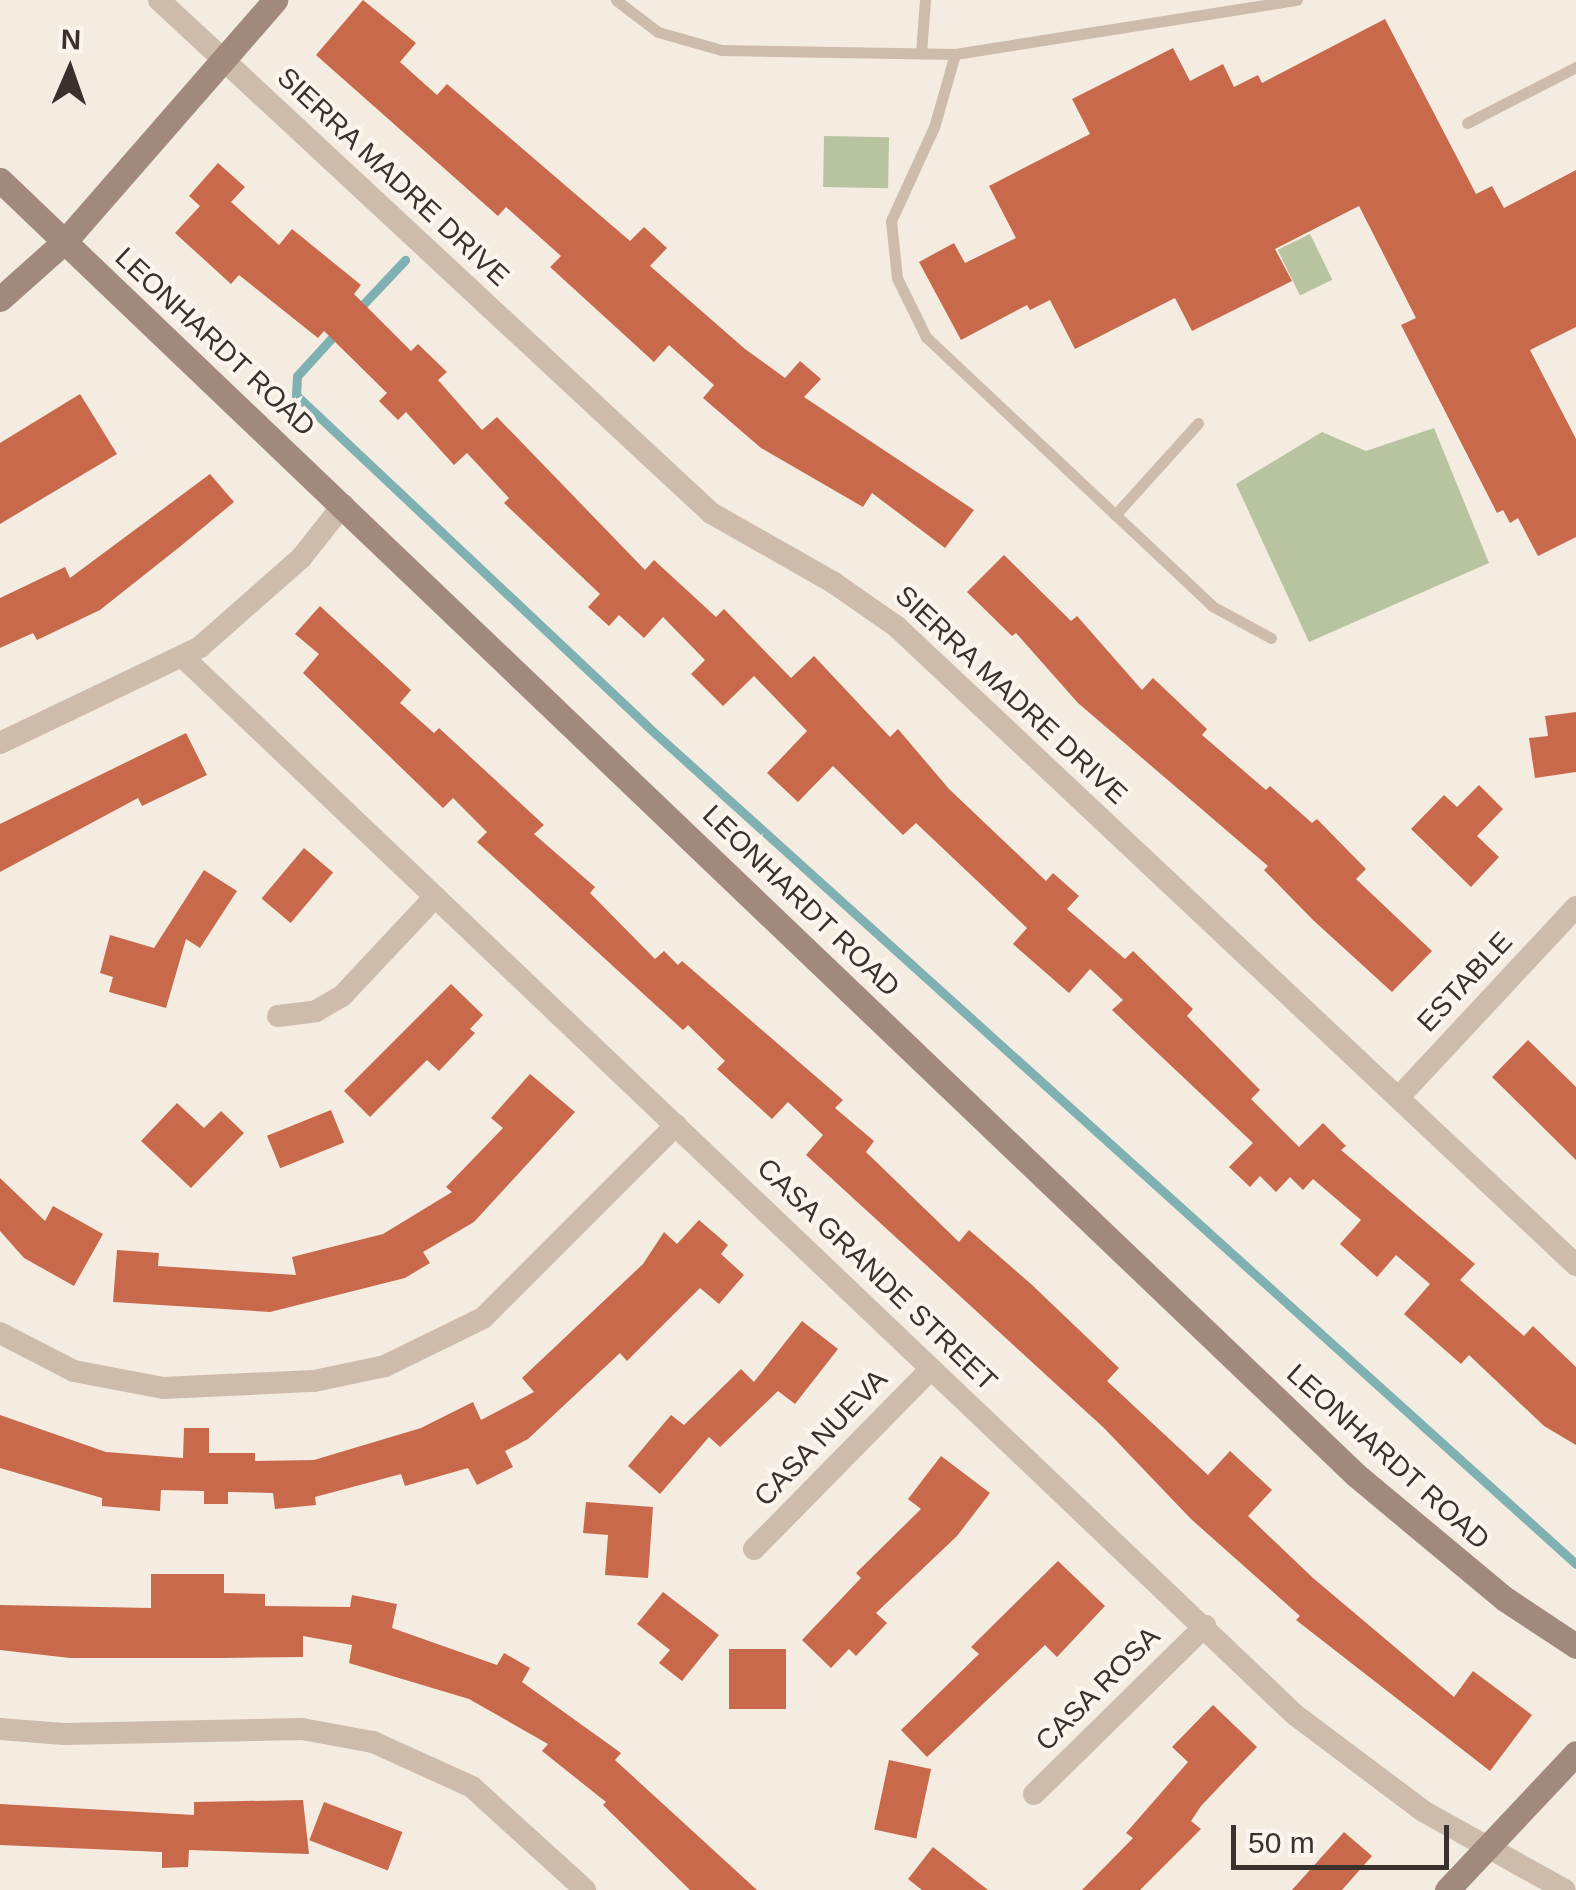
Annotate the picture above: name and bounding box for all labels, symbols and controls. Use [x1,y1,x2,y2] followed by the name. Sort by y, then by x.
[20,20,120,120] north arrow
[60,24,82,55] text: N
[269,60,517,294] street label: SIERRA MADRE DRIVE
[108,241,322,443] street label: LEONHARDT ROAD
[887,578,1135,812] street label: SIERRA MADRE DRIVE
[695,798,907,1004] street label: LEONHARDT ROAD
[1410,925,1520,1039] street label: ESTABLE
[749,1151,1005,1399] street label: CASA GRANDE STREET
[1280,1357,1496,1557] street label: LEONHARDT ROAD
[747,1362,895,1514] street label: CASA NUEVA
[1028,1619,1168,1759] street label: CASA ROSA
[1236,1805,1454,1867] scale bar
[1248,1826,1315,1859] text: 50 m

